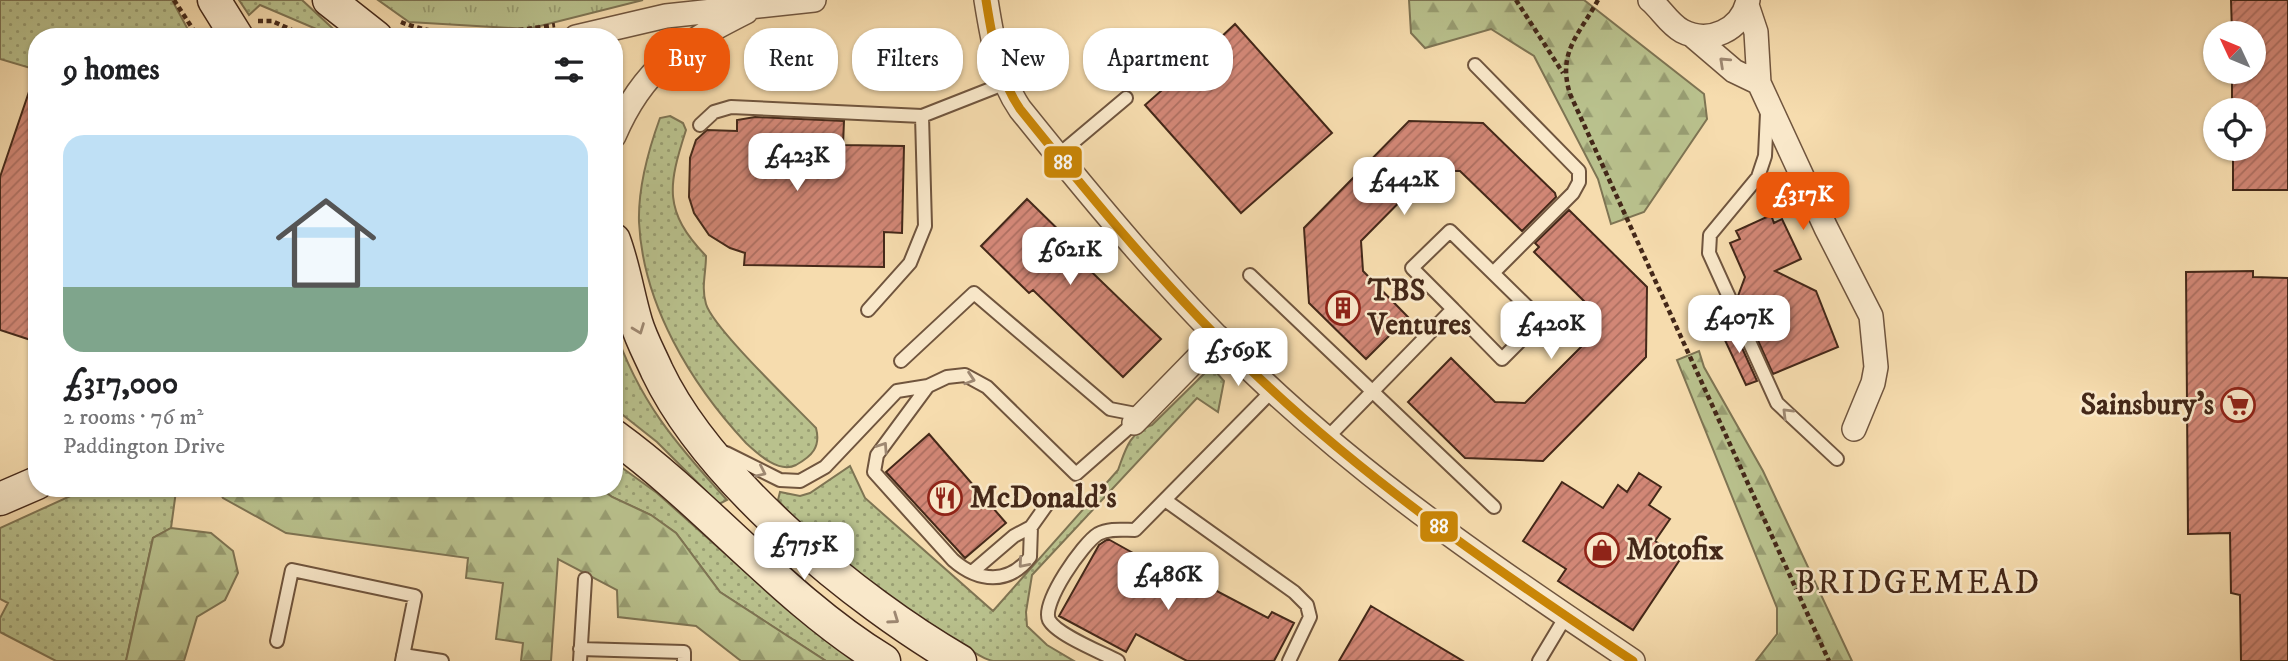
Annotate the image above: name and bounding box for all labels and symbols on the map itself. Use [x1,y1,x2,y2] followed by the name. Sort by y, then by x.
[2203,21,2266,84] north arrow
[1719,58,1732,71] one-way arrow
[748,134,846,193] pin: £423K
[1043,145,1083,179] line badge: 88
[1053,152,1073,175] text: 88
[1355,158,1453,217] pin: £442K
[1754,173,1852,232] pin: £317K
[1021,228,1119,287] pin: £621K
[1367,273,1471,344] place label: TBS Ventures
[1324,289,1362,327] building icon: TBS Ventures
[1690,296,1788,355] pin: £407K
[1502,302,1600,361] pin: £420K
[631,323,645,335] one-way arrow
[1189,328,1287,388] pin: £569K
[964,371,976,385] one-way arrow
[2219,386,2257,424] supermarket icon: Sainsbury's
[2080,387,2214,424] place label: Sainsbury's
[1782,408,1795,421] one-way arrow
[875,442,887,455] one-way arrow
[754,463,766,477] one-way arrow
[926,479,964,517] restaurant icon: McDonald's
[970,480,1117,517] place label: McDonald's
[1419,510,1459,543] line badge: 88
[1429,516,1449,539] text: 88
[755,522,853,582] pin: £775K
[1583,531,1621,569] shop icon: Motofix
[1626,532,1724,569] place label: Motofix
[1119,552,1217,612] pin: £486K
[1019,555,1031,568] one-way arrow
[1795,563,2041,604] district label: BRIDGEMEAD
[886,611,899,623] one-way arrow

